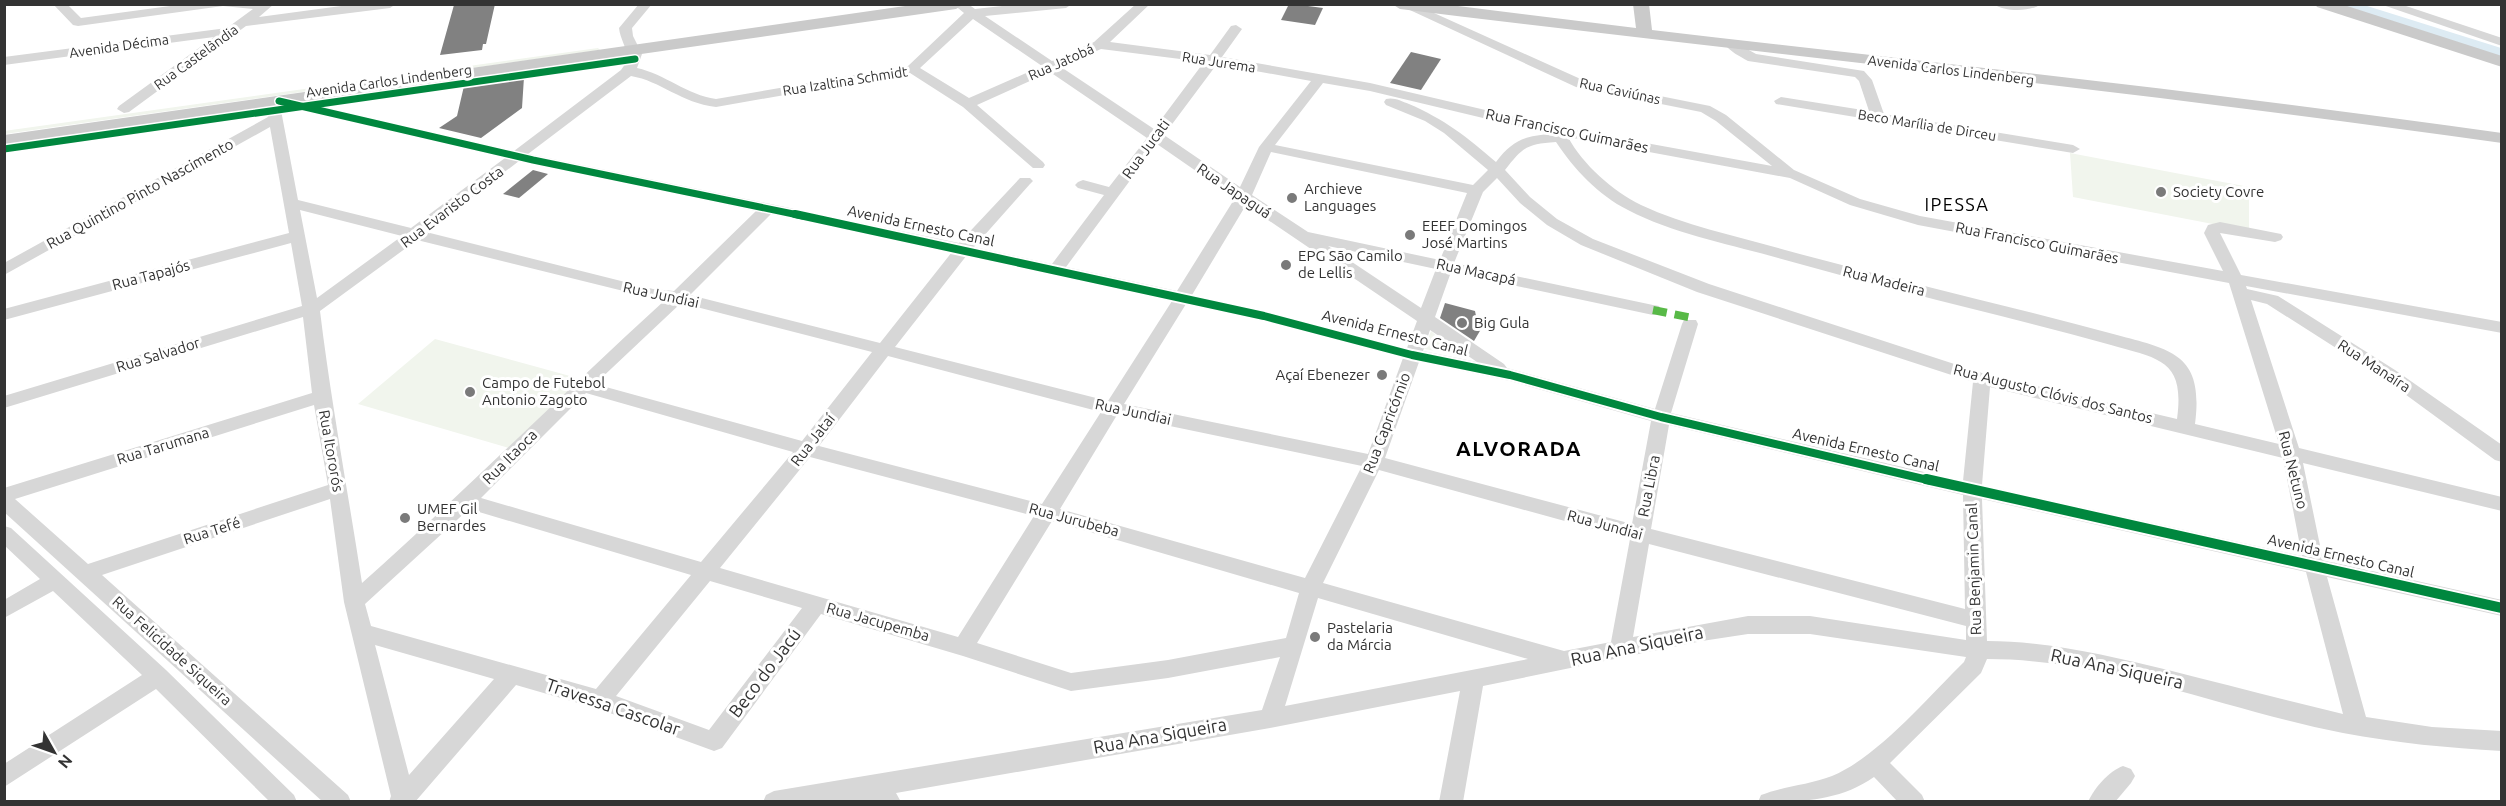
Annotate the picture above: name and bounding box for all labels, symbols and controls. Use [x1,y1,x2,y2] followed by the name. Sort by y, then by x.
[151,21,241,93] street label: Rua Castelândia
[68,31,170,61] street label: Avenida Décima
[1026,40,1096,84] street label: Rua Jatobá
[1181,48,1257,76] street label: Rua Jurema
[1867,52,2035,88] street label: Avenida Carlos Lindenberg
[305,61,473,101] street label: Avenida Carlos Lindenberg
[781,63,909,99] street label: Rua Izaltina Schmidt
[1578,75,1662,107] street label: Rua Caviúnas
[1484,105,1650,156] street label: Rua Francisco Guimarães
[1857,106,1997,144] street label: Beco Marília de Dirceu
[1118,116,1173,182] street label: Rua Jucati
[43,135,236,252] street label: Rua Quintino Pinto Nascimento
[1194,160,1274,222] street label: Rua Japaguá
[397,162,506,251] street label: Rua Evaristo Costa
[1304,180,1376,214] place label: Archieve Languages
[2173,183,2264,200] place label: Society Covre
[2154,185,2168,199] marker: Society Covre
[1285,191,1299,205] marker: Archieve Languages
[1924,194,1990,214] district label: IPESSA
[846,202,996,249] street label: Avenida Ernesto Canal
[1422,217,1527,251] place label: EEEF Domingos José Martins
[1954,218,2120,267] street label: Rua Francisco Guimarães
[1403,228,1417,242] marker: EEEF Domingos José Martins
[1298,247,1403,281] place label: EPG São Camilo de Lellis
[1435,255,1517,288] street label: Rua Macapá
[110,256,192,293] street label: Rua Tapajós
[1279,258,1293,272] marker: EPG São Camilo de Lellis
[1841,262,1927,299] street label: Rua Madeira
[622,278,701,311] street label: Rua Jundiai
[1320,306,1470,359] street label: Avenida Ernesto Canal
[1474,314,1529,331] place label: Big Gula
[1455,316,1469,330] marker: Big Gula
[114,334,202,375] street label: Rua Salvador
[2335,336,2414,395] street label: Rua Manaíra
[1952,361,2155,427] street label: Rua Augusto Clóvis dos Santos
[1275,366,1370,383] place label: Açaí Ebenezer
[1375,368,1389,382] marker: Açaí Ebenezer
[1360,370,1414,476] street label: Rua Capricórnio
[482,374,605,408] place label: Campo de Futebol Antonio Zagoto
[463,385,477,399] marker: Campo de Futebol Antonio Zagoto
[1094,395,1173,428] street label: Rua Jundiai
[316,409,347,493] street label: Rua Itororós
[787,410,838,469] street label: Rua Jataí
[115,423,211,468] street label: Rua Tarumana
[1791,424,1941,475] street label: Avenida Ernesto Canal
[479,426,540,487] street label: Rua Itaoca
[2276,429,2311,511] street label: Rua Netuno
[1456,436,1582,460] district label: ALVORADA
[1634,454,1663,518] street label: Rua Libra
[1027,499,1121,540] street label: Rua Jurubeba
[417,500,486,534] place label: UMEF Gil Bernardes
[1963,502,1984,636] street label: Rua Benjamin Canal
[1566,506,1645,543] street label: Rua Jundiai
[398,511,412,525] marker: UMEF Gil Bernardes
[181,513,242,548] street label: Rua Tefé
[2266,530,2416,581] street label: Avenida Ernesto Canal
[109,593,235,709] street label: Rua Felicidade Siqueira
[825,599,932,644] street label: Rua Jacupemba
[1327,619,1393,653] place label: Pastelaria da Márcia
[1569,621,1705,669] street label: Rua Ana Siqueira
[724,624,804,721] street label: Beco do Jacú
[1308,630,1322,644] marker: Pastelaria da Márcia
[2049,644,2185,692] street label: Rua Ana Siqueira
[543,674,683,739] street label: Travessa Cascolar
[1092,713,1228,757] street label: Rua Ana Siqueira
[24,722,84,782] north arrow
[55,751,76,772] text: N

